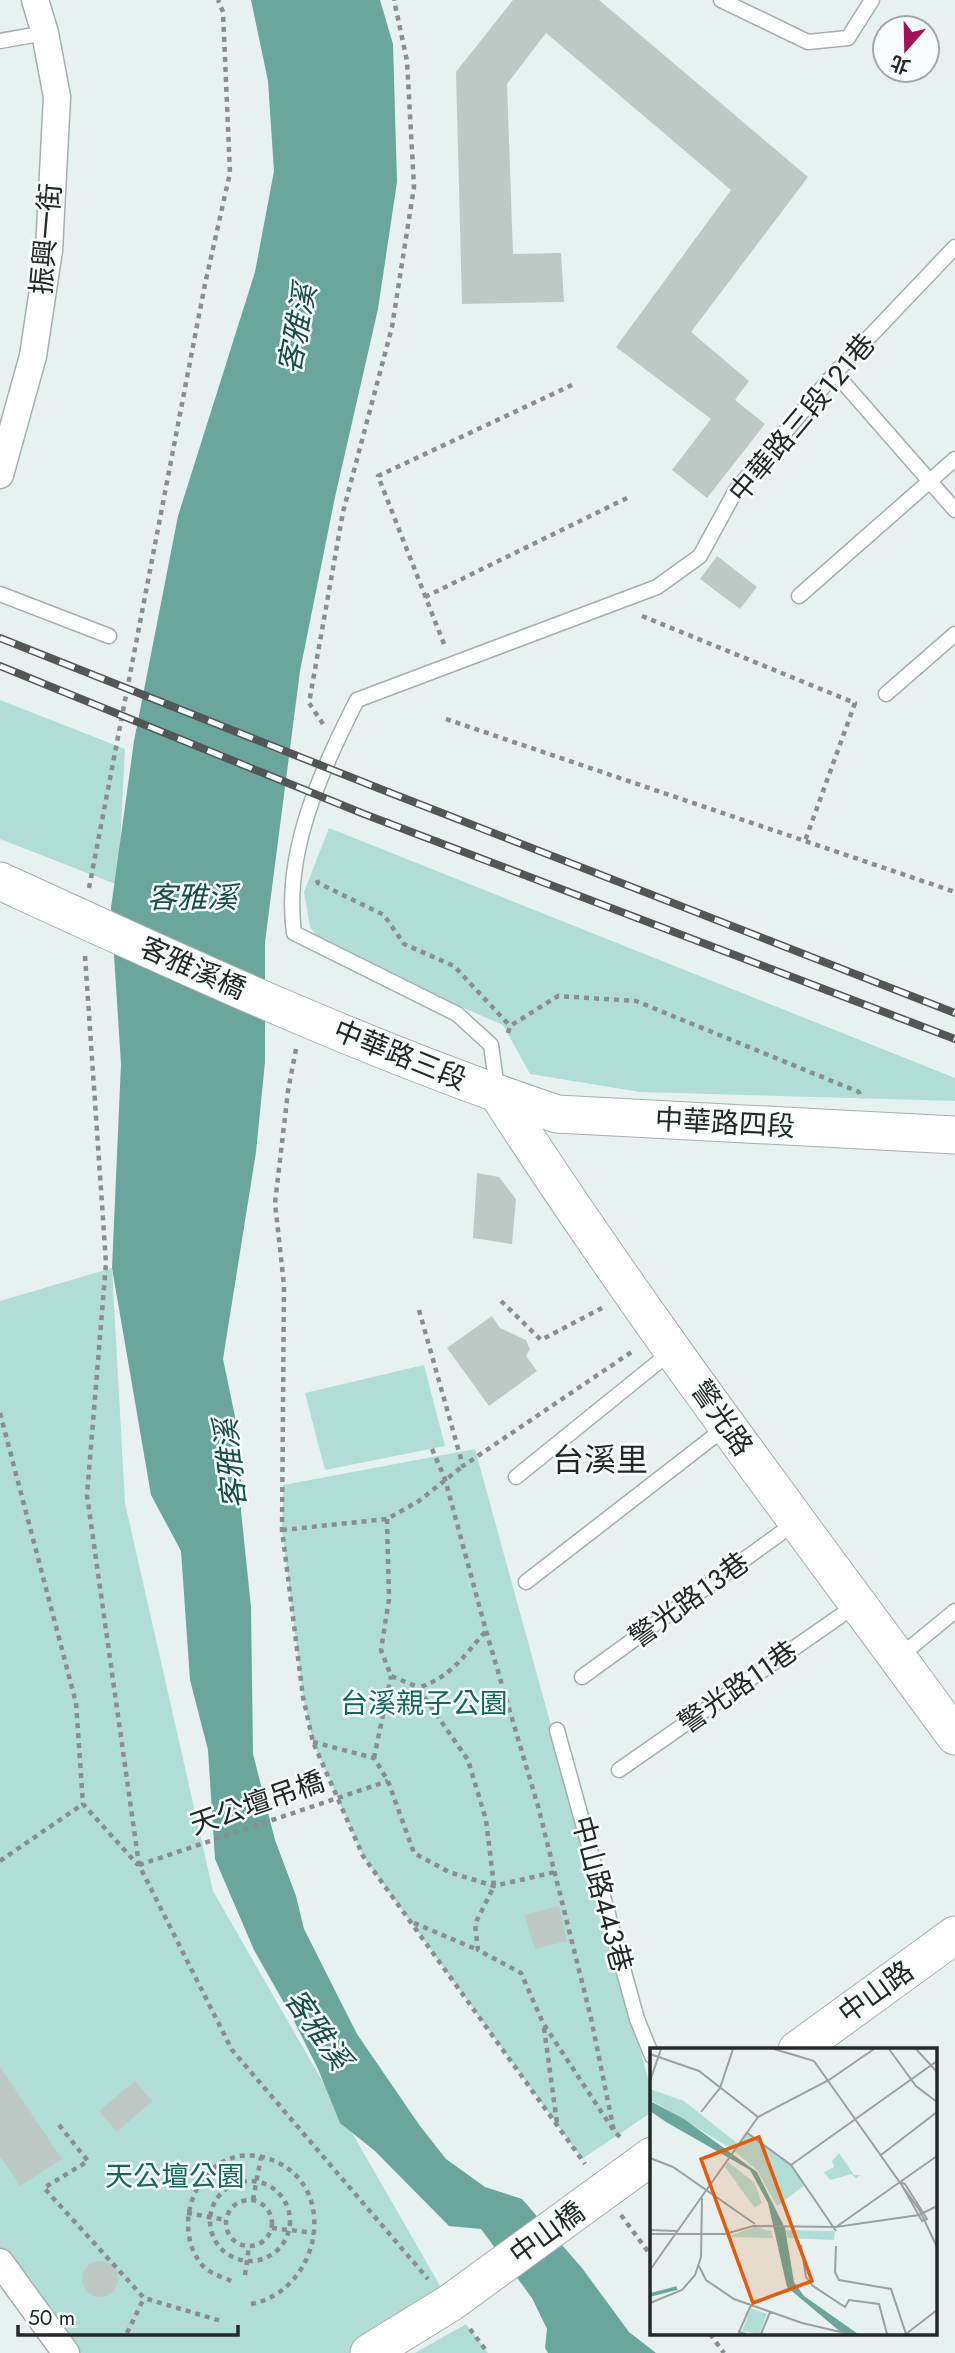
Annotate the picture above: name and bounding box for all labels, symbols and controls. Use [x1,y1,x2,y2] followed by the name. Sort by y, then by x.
[871,14,941,84] north arrow
[887,49,914,80] text: 北
[21,181,71,297] street label: 振興一街
[267,277,327,377] water label: 客雅溪
[719,325,885,511] street label: 中華路三段121巷
[147,876,241,919] water label: 客雅溪
[133,926,253,1010] street label: 客雅溪橋
[327,1010,473,1100] street label: 中華路三段
[654,1099,796,1147] street label: 中華路四段
[681,1372,763,1464] street label: 警光路
[203,1413,256,1511] water label: 客雅溪
[552,1437,648,1483] district label: 台溪里
[620,1542,758,1658] street label: 警光路13巷
[670,1631,806,1743] street label: 警光路11巷
[340,1683,508,1724] park label: 台溪親子公園
[184,1761,330,1845] street label: 天公壇吊橋
[562,1811,642,1977] street label: 中山路443巷
[830,1951,922,2033] street label: 中山路
[275,1980,364,2081] water label: 客雅溪
[650,2048,937,2336] inset map
[105,2156,245,2197] park label: 天公壇公園
[501,2192,593,2274] street label: 中山橋
[18,2294,238,2338] scale bar
[28,2303,75,2333] text: 50 m

